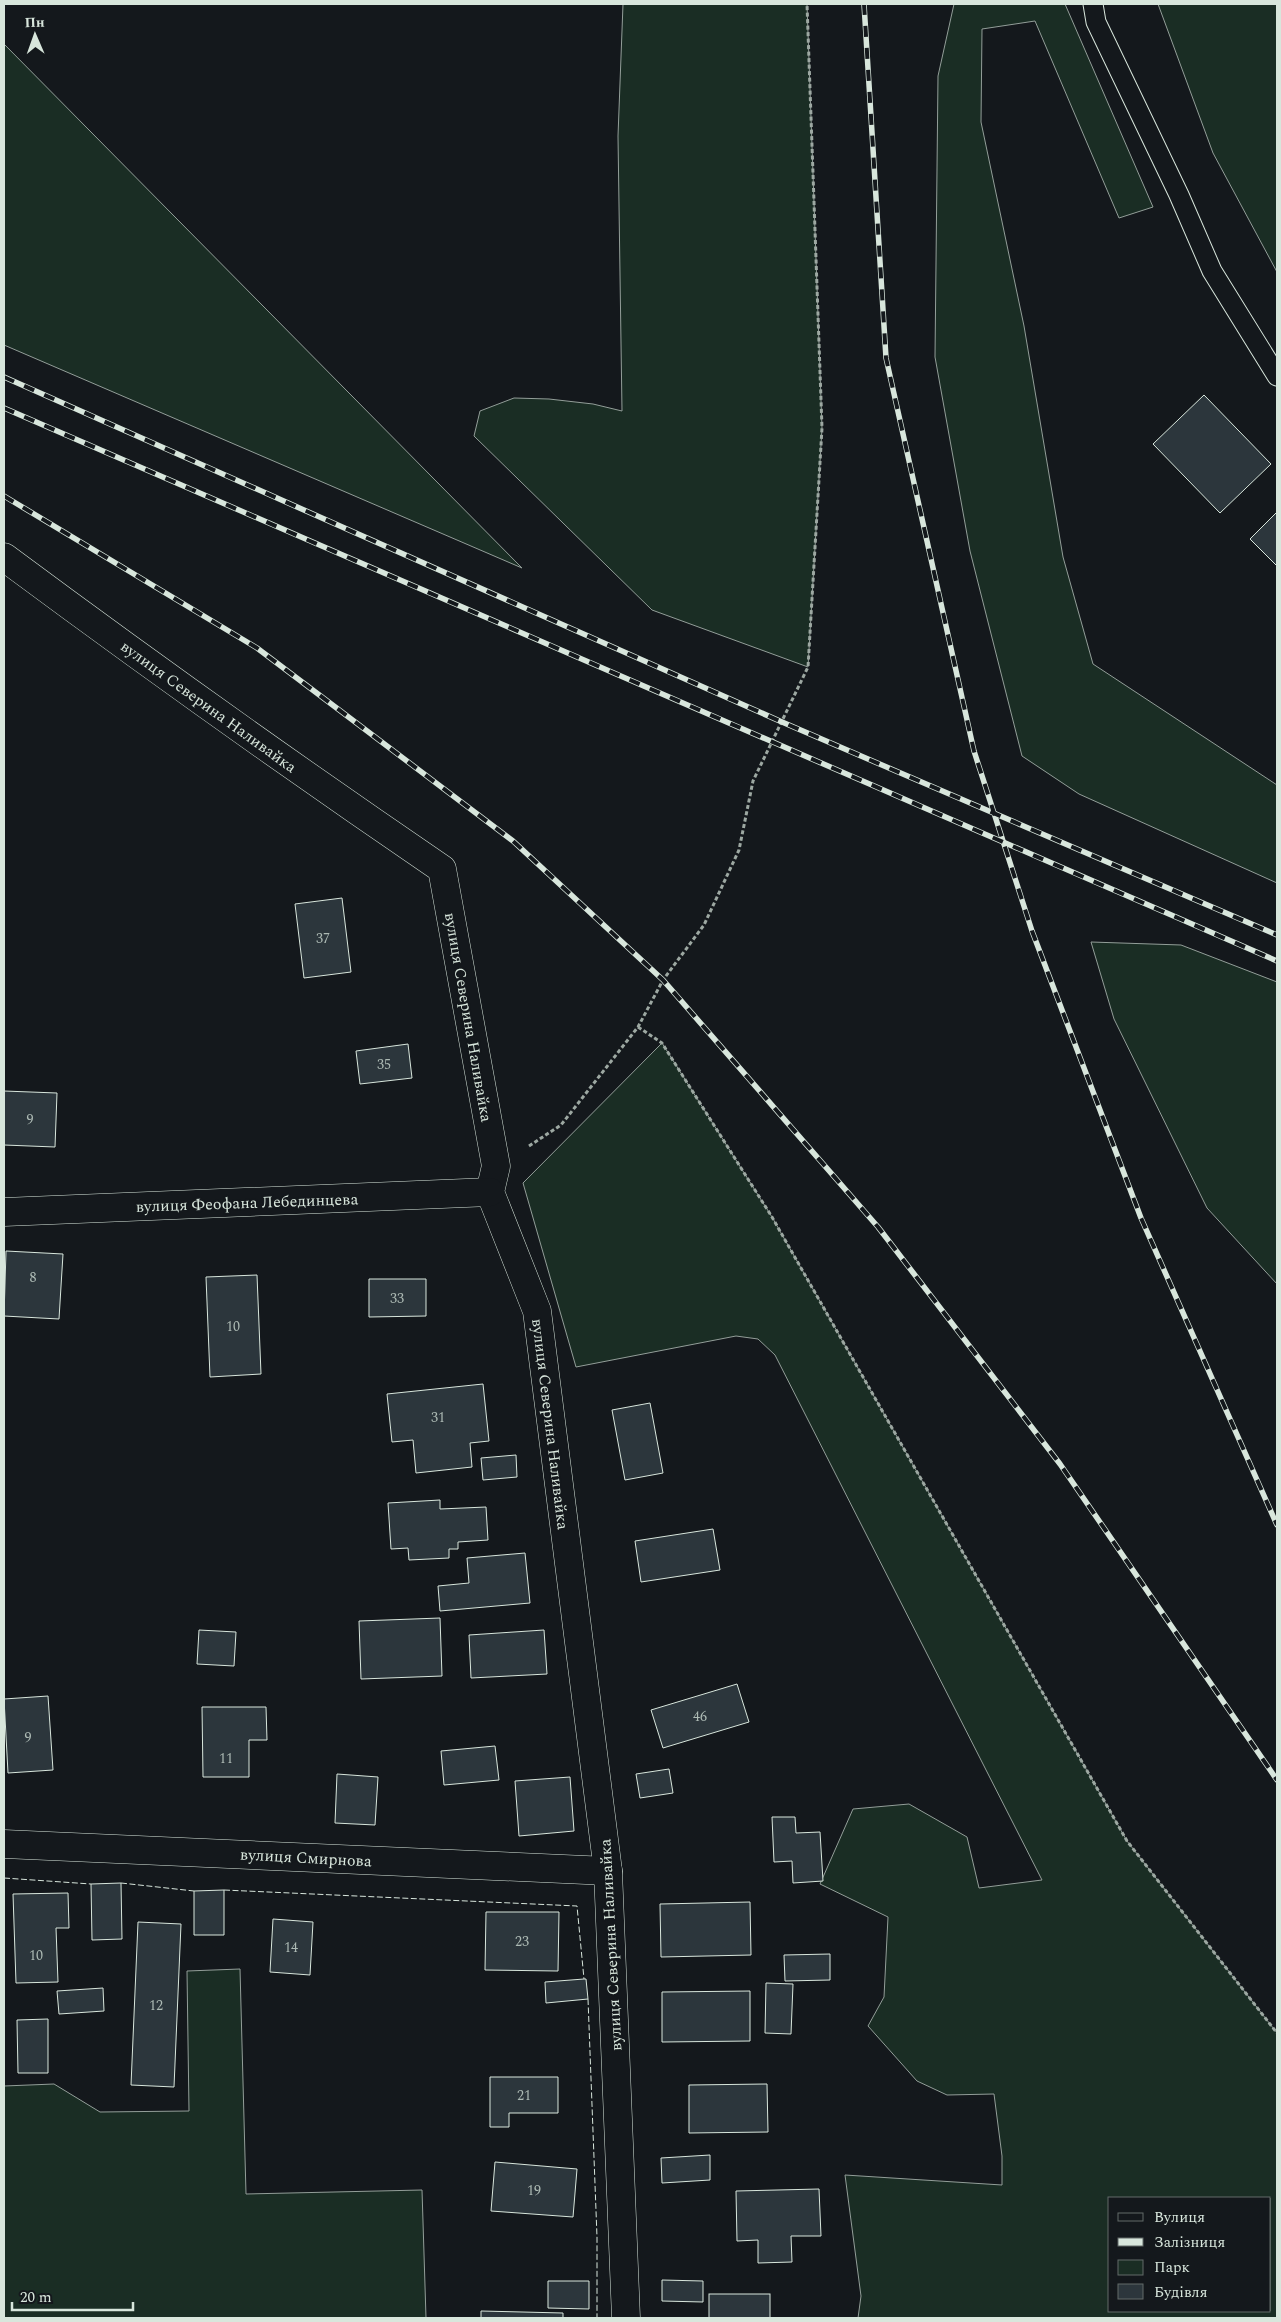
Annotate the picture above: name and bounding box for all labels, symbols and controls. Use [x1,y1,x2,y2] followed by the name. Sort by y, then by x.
[10,10,60,60] north arrow
[24,12,45,33] text: Пн
[115,635,302,779] street label: вулиця Северина Наливайка
[438,910,498,1124] street label: вулиця Северина Наливайка
[316,928,330,949] house number: 37
[377,1054,391,1075] house number: 35
[27,1109,34,1130] house number: 9
[135,1187,359,1219] street label: вулиця Феофана Лебединцева
[30,1267,37,1288] house number: 8
[390,1288,404,1309] house number: 33
[226,1316,240,1337] house number: 10
[525,1317,575,1531] street label: вулиця Северина Наливайка
[431,1407,445,1428] house number: 31
[693,1706,707,1727] house number: 46
[25,1727,32,1748] house number: 9
[219,1748,233,1769] house number: 11
[593,1838,629,2052] street label: вулиця Северина Наливайка
[239,1843,373,1873] street label: вулиця Смирнова
[515,1931,529,1952] house number: 23
[284,1937,298,1958] house number: 14
[29,1945,43,1966] house number: 10
[149,1995,163,2016] house number: 12
[517,2085,531,2106] house number: 21
[527,2180,541,2201] house number: 19
[1108,2197,1271,2312] legend
[1154,2206,1205,2229] text: Вулиця
[1154,2231,1225,2254] text: Залізниця
[1154,2256,1190,2279] text: Парк
[12,2280,134,2312] scale bar
[1154,2281,1208,2304] text: Будівля
[20,2286,52,2309] text: 20 m

